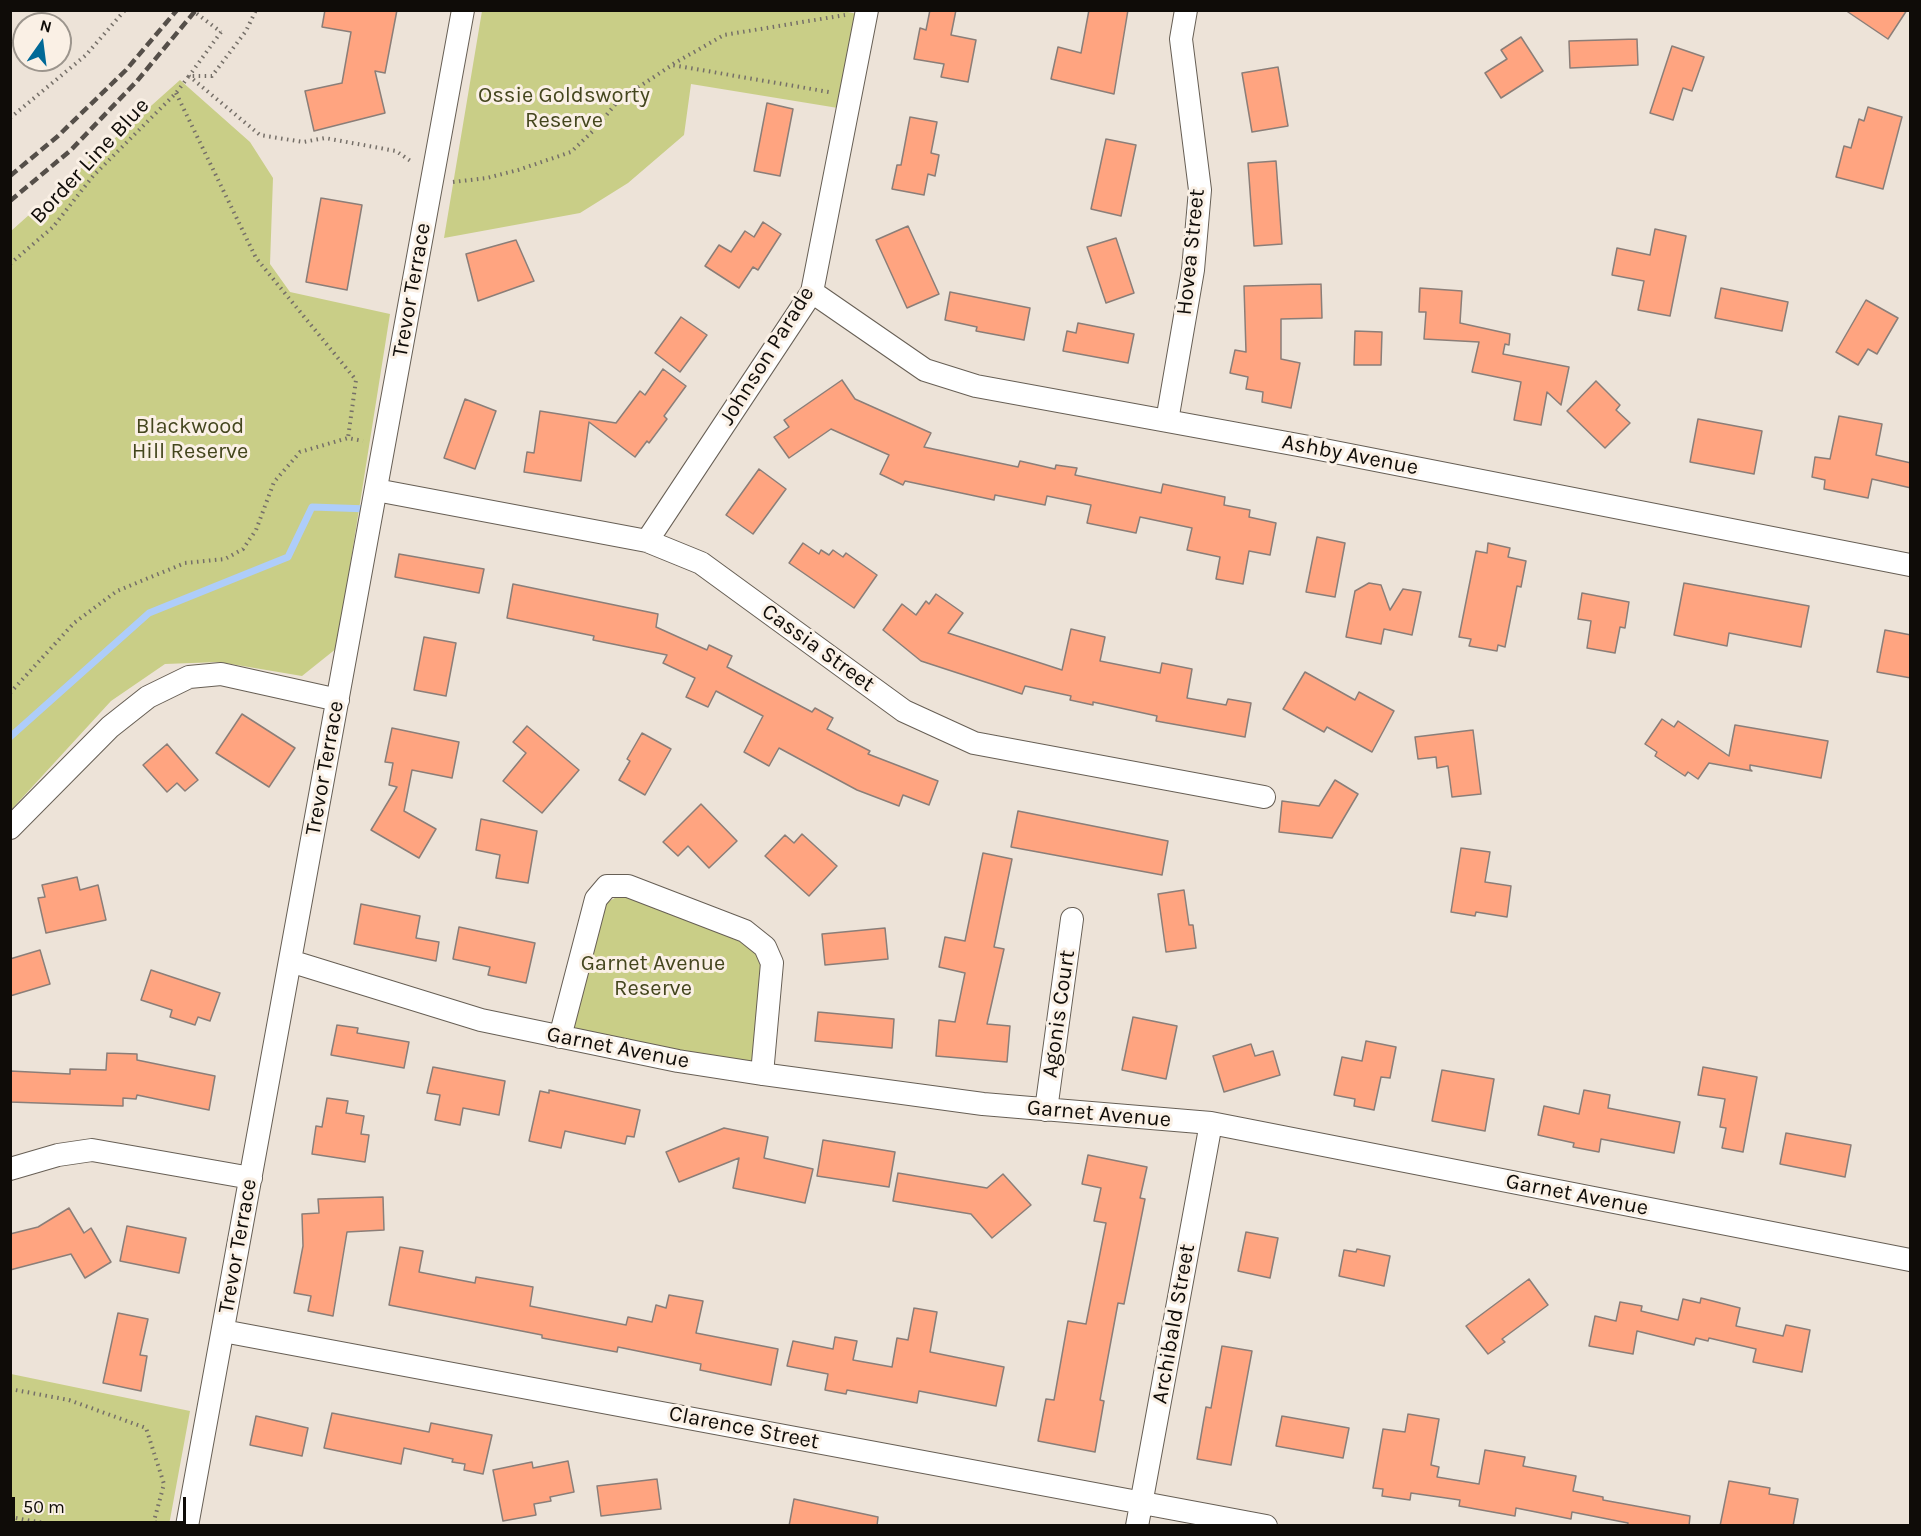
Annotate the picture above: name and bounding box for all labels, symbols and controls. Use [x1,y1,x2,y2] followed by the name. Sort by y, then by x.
[12,12,72,72] north arrow
[38,15,54,37] text: N
[478,83,650,134] park label: Ossie Goldsworty Reserve
[25,93,155,229] street label: Border Line Blue
[1171,188,1211,316] street label: Hovea Street
[387,221,437,359] street label: Trevor Terrace
[714,282,820,430] street label: Johnson Parade
[132,414,248,466] park label: Blackwood Hill Reserve
[1280,429,1420,481] street label: Ashby Avenue
[756,598,880,698] street label: Cassia Street
[300,699,350,837] street label: Trevor Terrace
[1037,948,1081,1080] street label: Agonis Court
[581,951,725,1002] park label: Garnet Avenue Reserve
[544,1021,692,1075] street label: Garnet Avenue
[1026,1095,1172,1133] street label: Garnet Avenue
[1503,1168,1651,1222] street label: Garnet Avenue
[213,1177,263,1315] street label: Trevor Terrace
[1147,1242,1201,1406] street label: Archibald Street
[667,1400,821,1456] street label: Clarence Street
[15,1485,189,1523] scale bar
[23,1496,65,1518] text: 50 m

